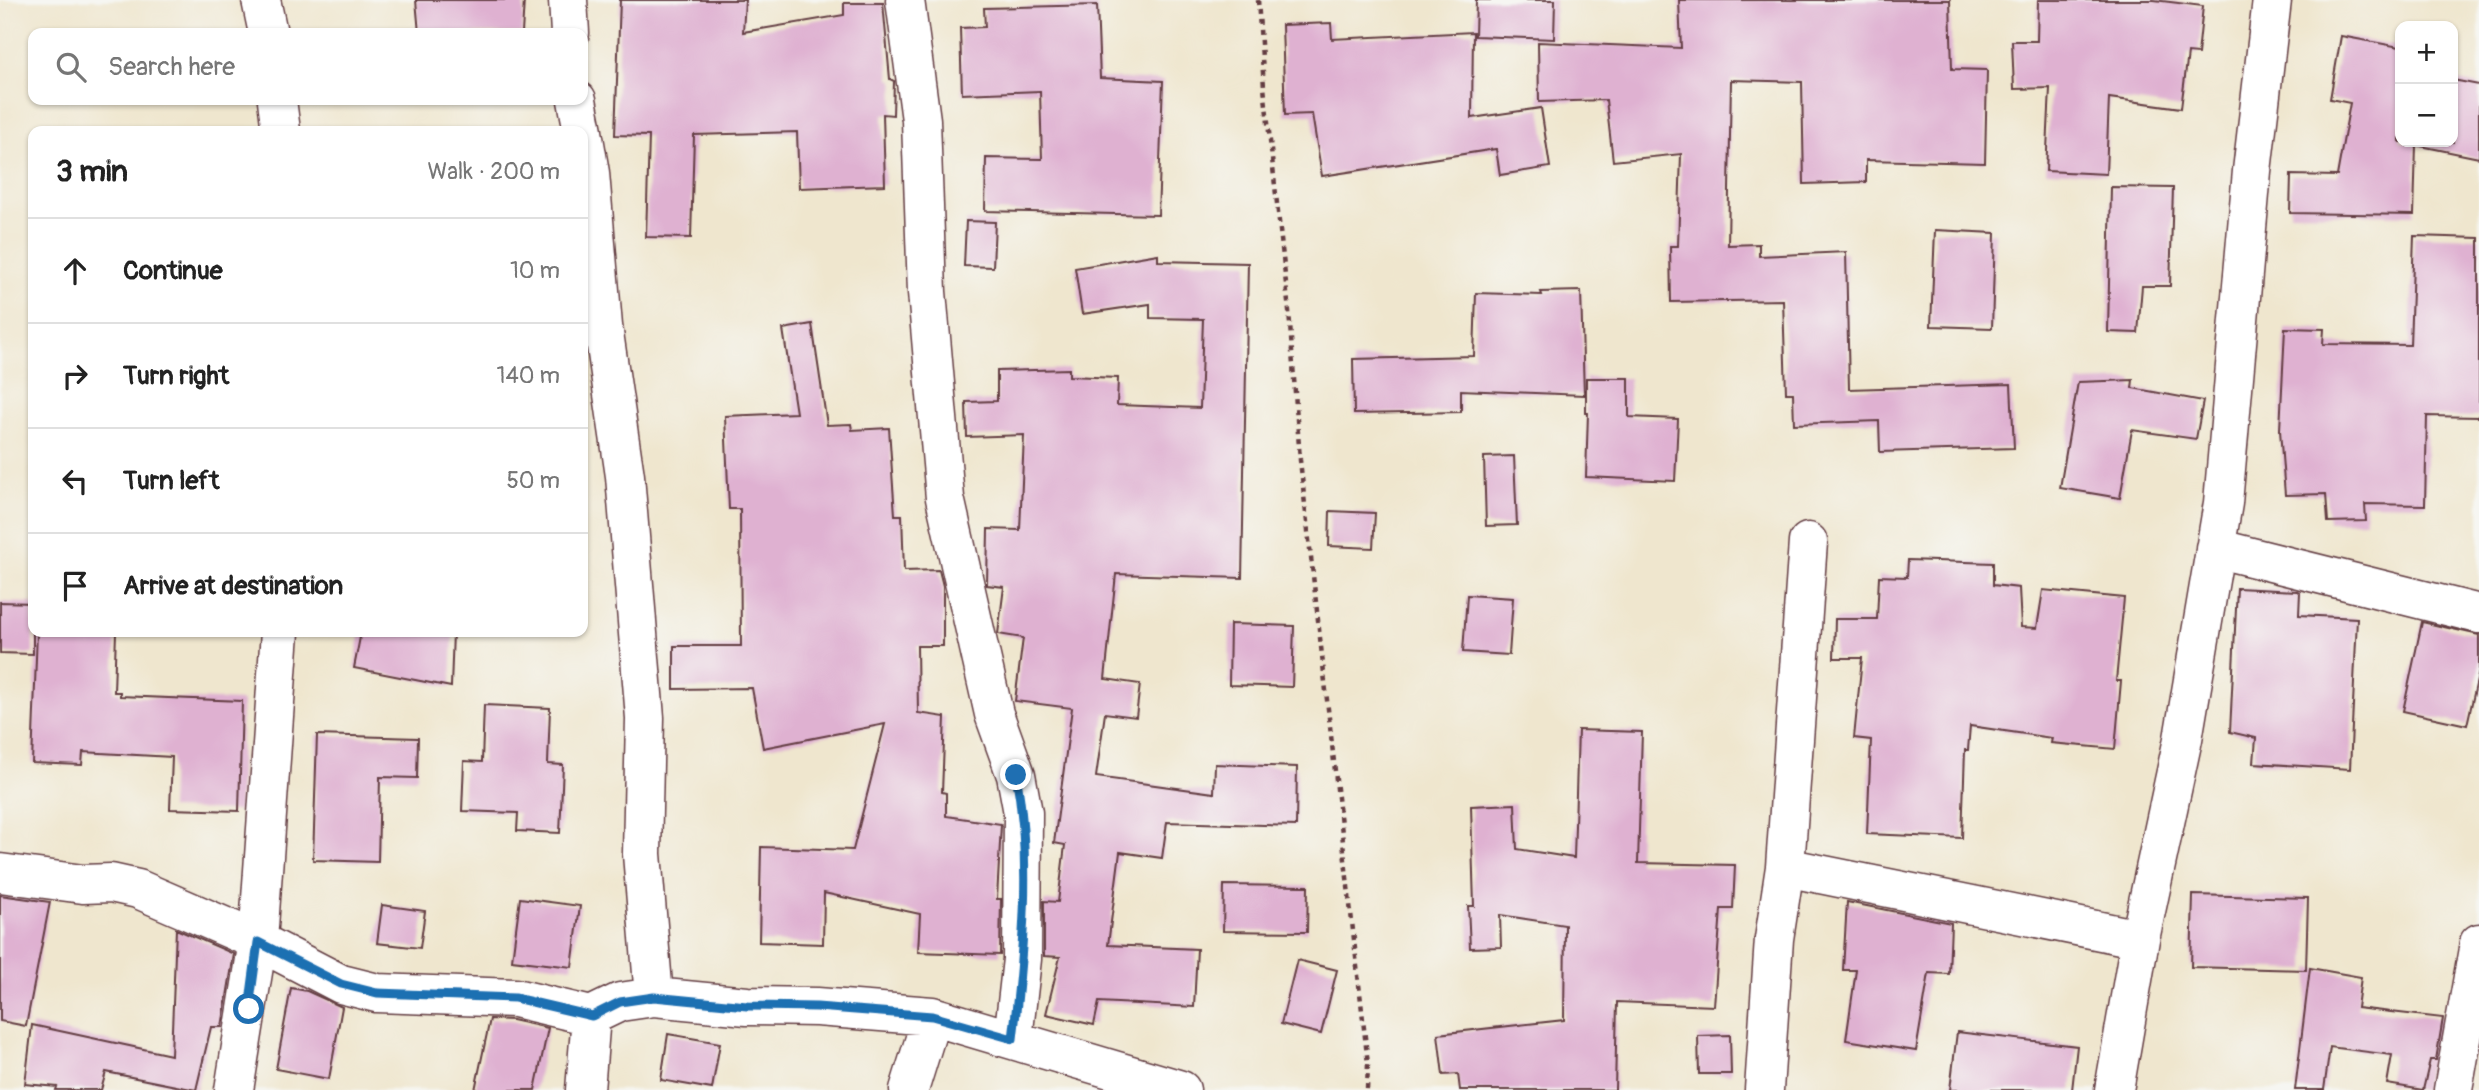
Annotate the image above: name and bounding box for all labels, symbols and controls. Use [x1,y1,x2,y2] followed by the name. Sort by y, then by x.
[2395,21,2458,147] map controls
[2395,21,2458,84] button: +
[28,28,588,105] search box
[52,48,90,86] icon: search
[108,51,235,83] text: Search here
[2395,84,2458,147] button: −
[56,153,128,190] text: 3 min
[427,157,560,186] text: Walk · 200 m
[56,252,94,290] icon: ahead
[123,255,223,287] text: Continue
[510,256,560,285] text: 10 m
[56,357,94,395] icon: right
[123,360,229,392] text: Turn right
[497,361,560,390] text: 140 m
[56,462,94,500] icon: left
[123,465,219,497] text: Turn left
[506,466,560,495] text: 50 m
[56,567,94,605] icon: arrive
[123,570,343,602] text: Arrive at destination
[1000,759,1031,790] route end
[233,993,264,1024] route start

